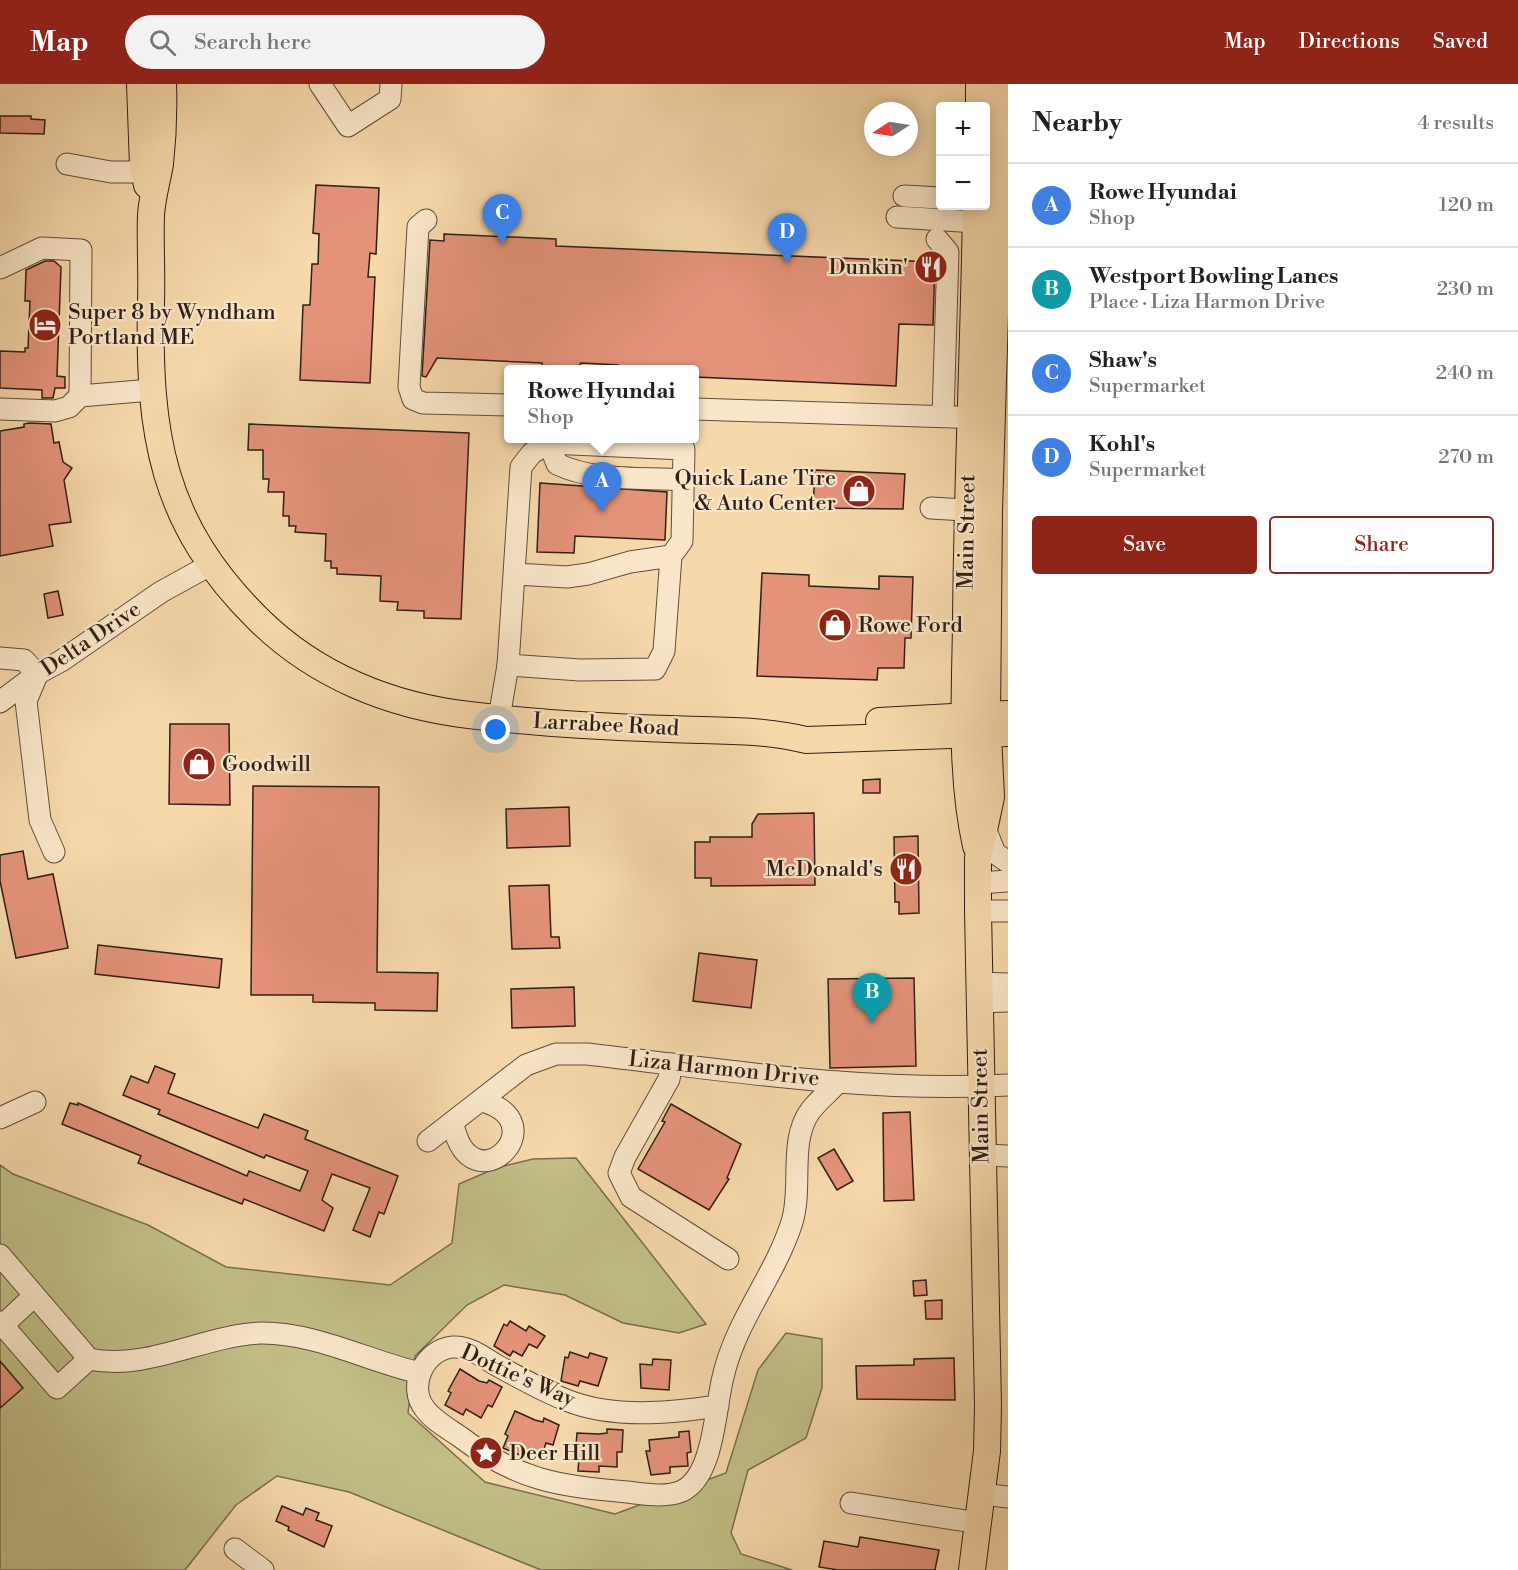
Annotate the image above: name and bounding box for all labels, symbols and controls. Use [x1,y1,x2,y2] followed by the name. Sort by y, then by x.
[125,15,545,69] search box
[30,25,89,60] text: Map
[146,26,179,59] icon: search
[194,29,311,56] text: Search here
[1224,29,1266,55] text: Map
[1299,29,1400,55] text: Directions
[1433,29,1488,55] text: Saved
[864,102,918,156] north arrow
[936,102,990,210] map controls
[936,102,990,156] button: +
[1032,107,1122,139] text: Nearby
[1417,111,1494,136] text: 4 results
[936,156,990,210] button: −
[1089,179,1237,206] text: Rowe Hyundai
[1044,193,1059,218] text: A
[1439,193,1494,218] text: 120 m
[482,194,522,244] pin: C
[1089,206,1135,231] text: Shop
[768,214,806,263] pin: D
[913,249,949,285] restaurant icon: Dunkin'
[828,254,908,281] place label: Dunkin'
[1089,263,1338,290] text: Westport Bowling Lanes
[1044,277,1059,302] text: B
[1437,277,1494,302] text: 230 m
[1089,290,1325,315] text: Place · Liza Harmon Drive
[68,299,276,351] place label: Super 8 by Wyndham Portland ME
[27,307,63,343] hotel icon: Super 8 by Wyndham Portland ME
[1089,347,1157,374] text: Shaw's
[1044,361,1059,386] text: C
[1436,361,1494,386] text: 240 m
[504,365,699,443] popup
[1089,374,1206,399] text: Supermarket
[528,378,675,405] text: Rowe Hyundai
[528,405,574,430] text: Shop
[1089,431,1155,458] text: Kohl's
[1044,445,1059,470] text: D
[1438,445,1494,470] text: 270 m
[1089,458,1206,483] text: Supermarket
[582,462,622,512] pin: A
[674,465,836,517] place label: Quick Lane Tire & Auto Center
[841,473,877,509] shop icon: Quick Lane Tire & Auto Center
[952,474,982,590] street label: Main Street
[1032,516,1257,574] button: Save
[1269,516,1494,574] button: Share
[36,596,146,682] street label: Delta Drive
[817,607,853,643] shop icon: Rowe Ford
[858,612,963,639] place label: Rowe Ford
[532,708,680,742] street label: Larrabee Road
[481,715,510,744] your location
[181,746,217,782] shop icon: Goodwill
[222,751,312,778] place label: Goodwill
[888,851,924,887] restaurant icon: McDonald's
[765,856,883,883] place label: McDonald's
[852,974,892,1023] pin: B
[627,1046,821,1092] street label: Liza Harmon Drive
[966,1048,996,1164] street label: Main Street
[457,1339,580,1413] street label: Dottie's Way
[468,1435,504,1471] place icon: Deer Hill
[509,1440,601,1467] place label: Deer Hill

